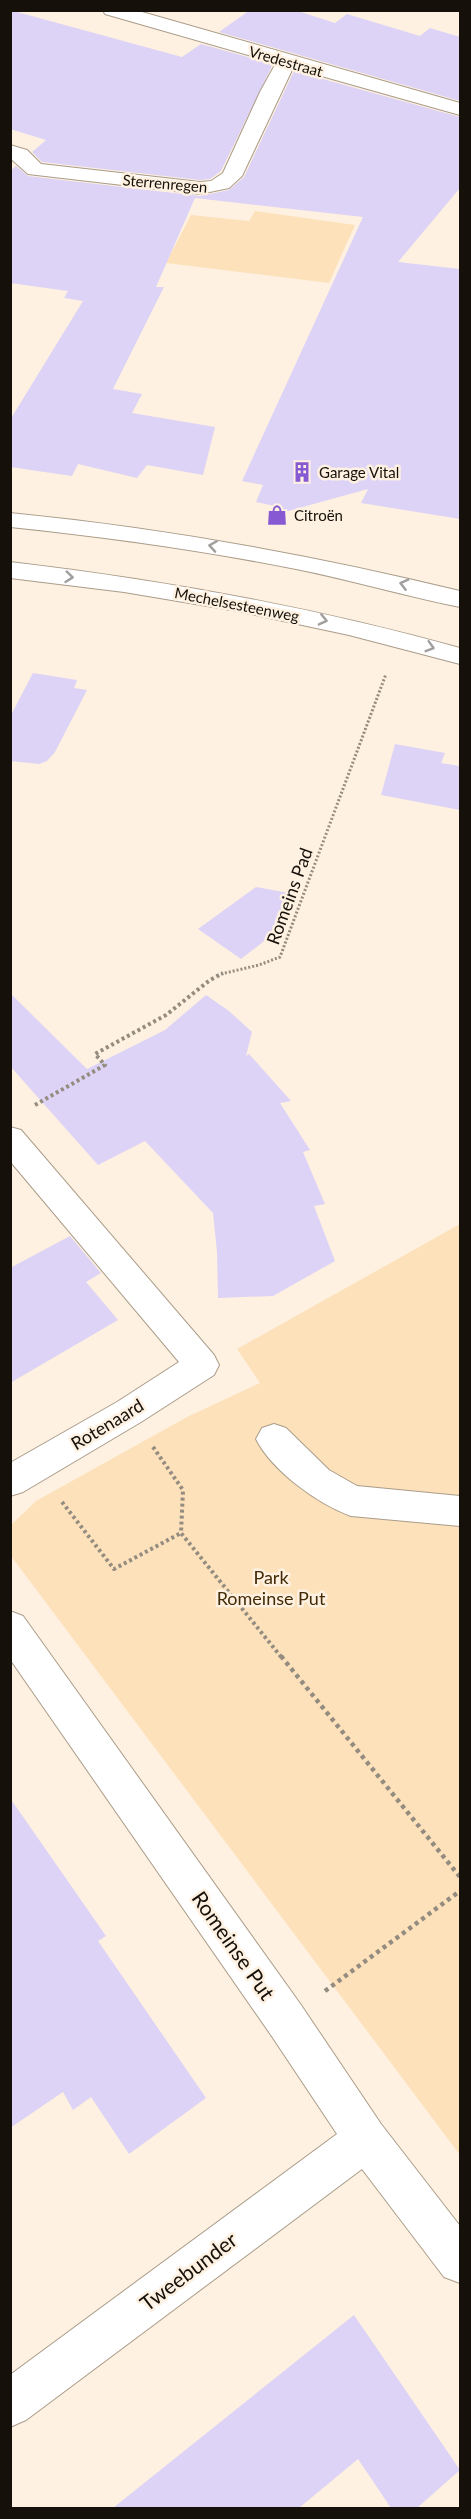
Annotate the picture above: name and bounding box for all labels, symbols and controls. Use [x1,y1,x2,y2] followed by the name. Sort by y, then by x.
[247,42,326,80] street label: Vredestraat
[122,170,208,196] street label: Sterrenregen
[290,460,314,484] building icon: Garage Vital
[319,463,399,481] place label: Garage Vital
[265,503,289,527] shop icon: Citroën
[294,506,343,524] place label: Citroën
[208,540,218,553] one-way arrow
[64,570,73,582] one-way arrow
[399,579,409,592] one-way arrow
[173,583,301,625] street label: Mechelsesteenweg
[317,613,327,626] one-way arrow
[424,640,435,652] one-way arrow
[261,845,317,947] street label: Romeins Pad
[67,1394,147,1454] street label: Rotenaard
[217,1566,326,1609] park label: Park Romeinse Put
[187,1886,281,2004] street label: Romeinse Put
[135,2226,242,2316] street label: Tweebunder

